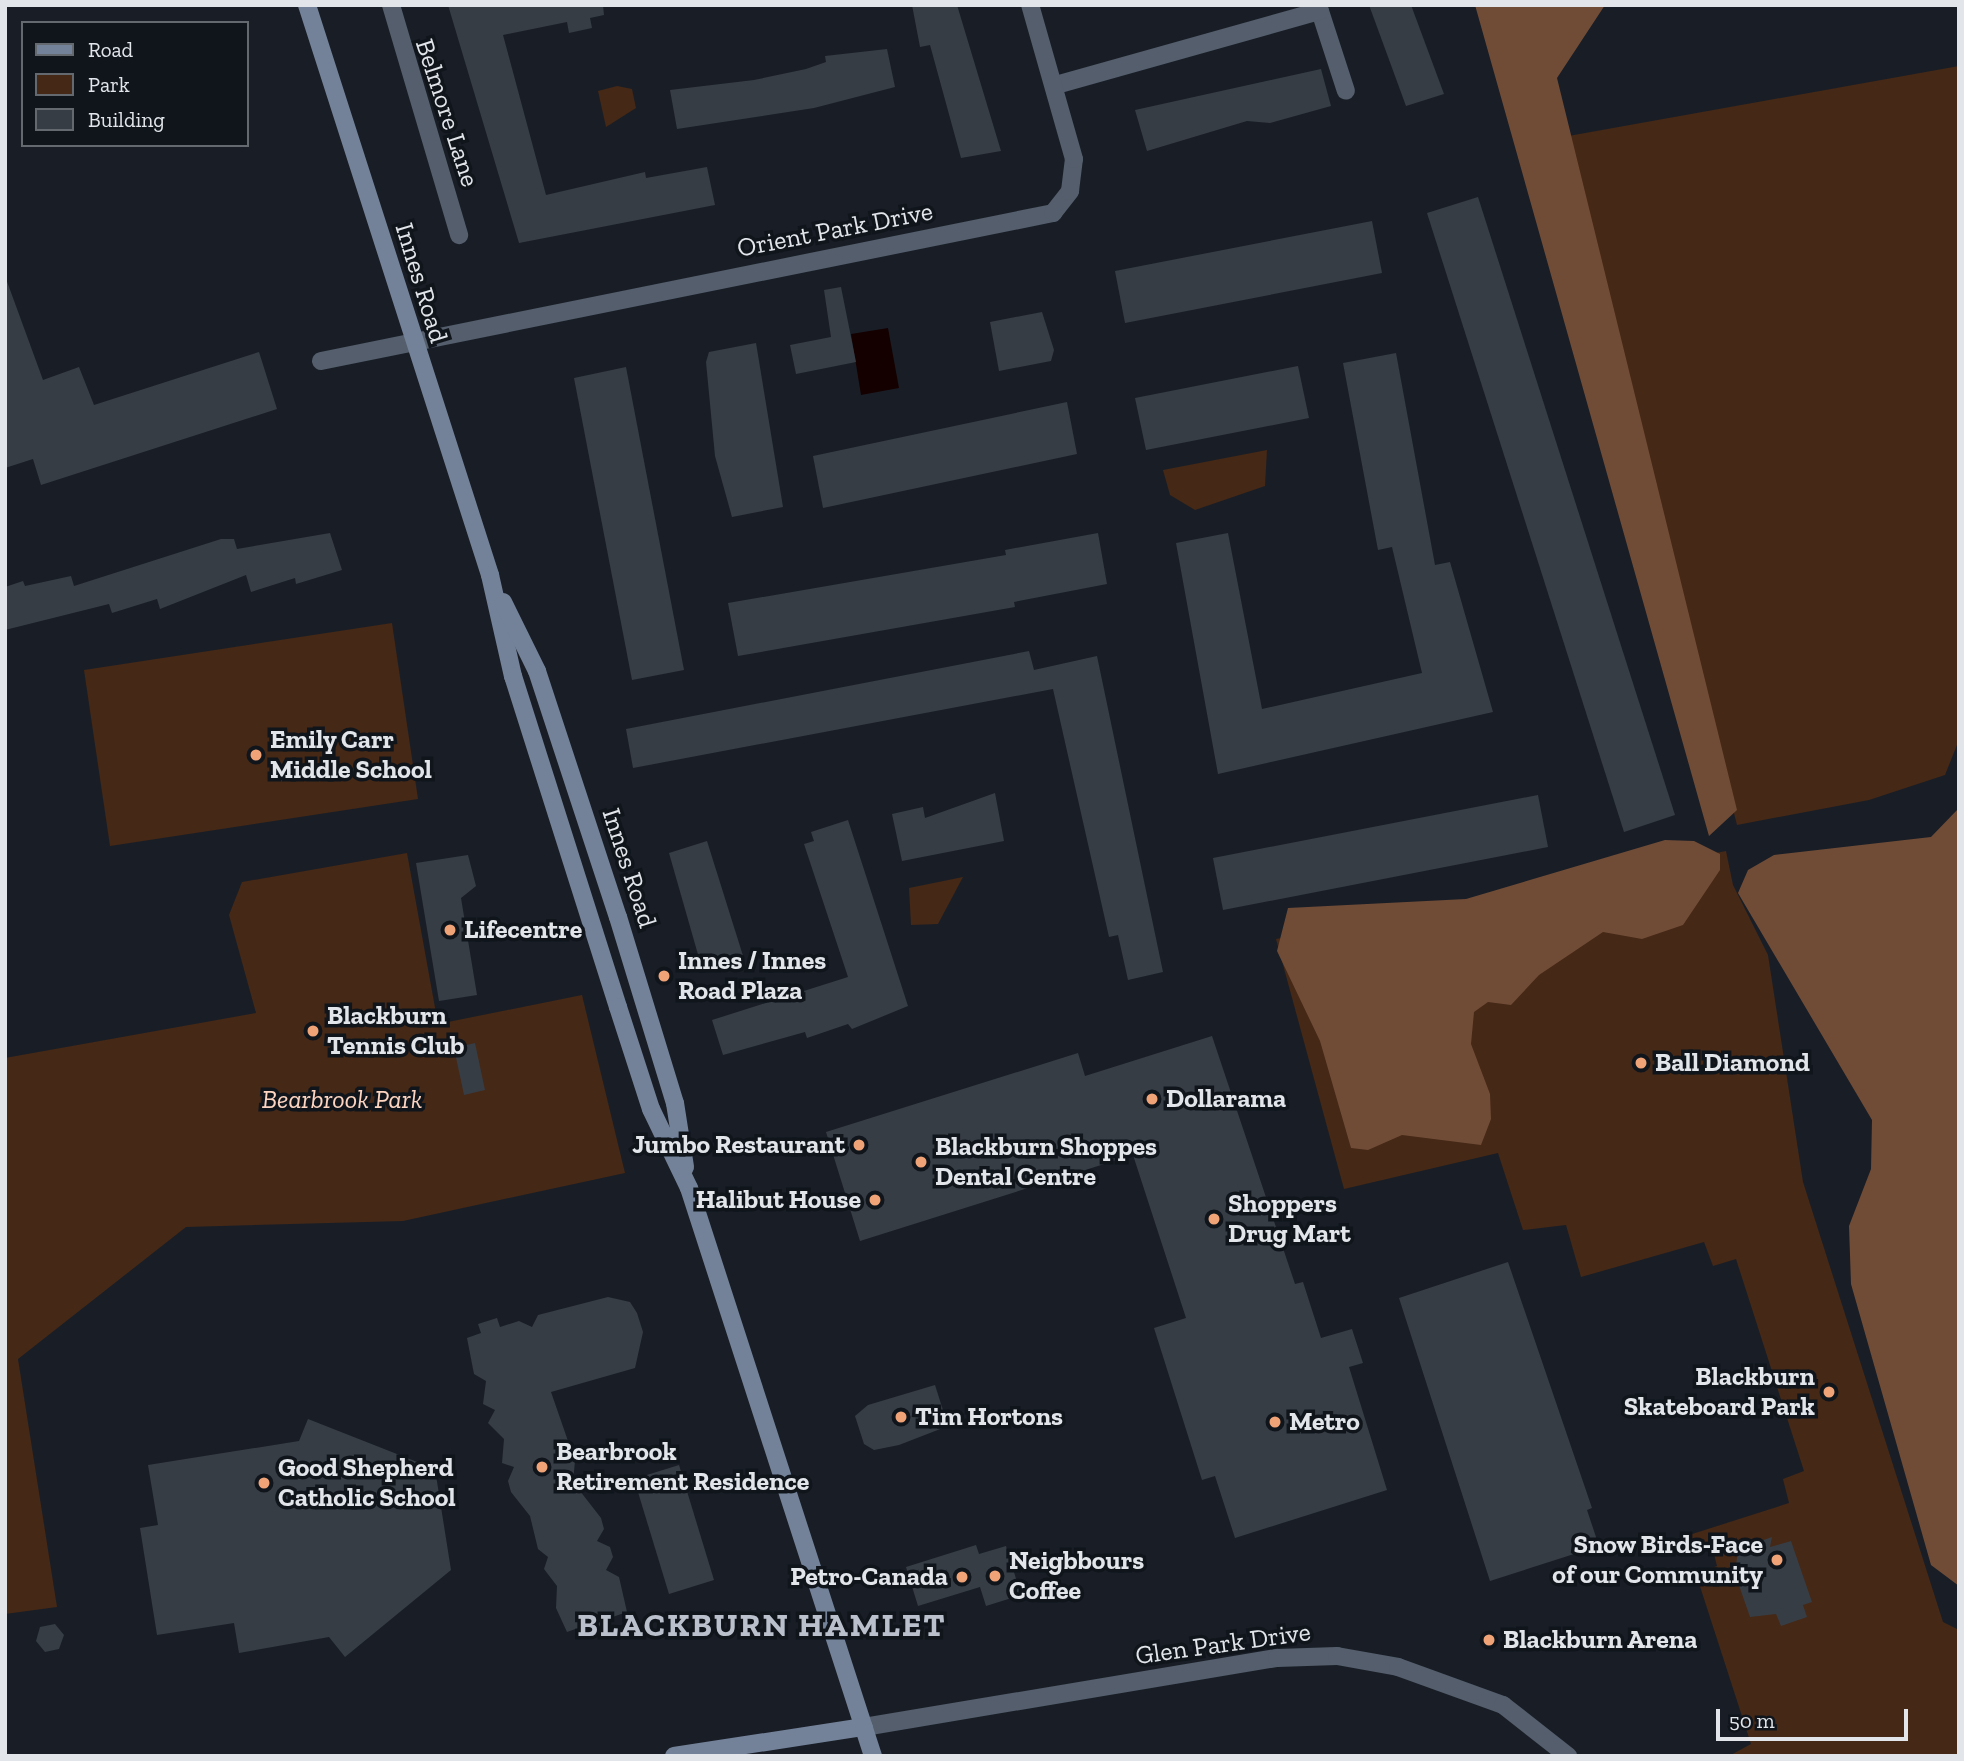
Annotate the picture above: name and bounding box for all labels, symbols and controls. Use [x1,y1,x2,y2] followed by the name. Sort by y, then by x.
[21,21,248,147] legend
[408,35,486,191] street label: Belmore Lane
[88,37,133,62] text: Road
[88,72,130,97] text: Park
[88,107,165,132] text: Building
[735,196,935,264] street label: Orient Park Drive
[388,219,454,347] street label: Innes Road
[270,724,432,786] place label: Emily Carr Middle School
[248,747,264,763] marker: Emily Carr Middle School
[595,804,663,932] street label: Innes Road
[464,914,582,946] place label: Lifecentre
[442,922,458,938] marker: Lifecentre
[678,945,826,1006] place label: Innes / Innes Road Plaza
[656,968,672,984] marker: Innes / Innes Road Plaza
[327,1000,464,1062] place label: Blackburn Tennis Club
[305,1023,321,1039] marker: Blackburn Tennis Club
[1655,1047,1810,1079] place label: Ball Diamond
[1633,1055,1649,1071] marker: Ball Diamond
[1166,1083,1286,1115] place label: Dollarama
[262,1084,422,1116] park label: Bearbrook Park
[1144,1091,1160,1107] marker: Dollarama
[632,1129,845,1161] place label: Jumbo Restaurant
[935,1131,1157,1192] place label: Blackburn Shoppes Dental Centre
[851,1137,867,1153] marker: Jumbo Restaurant
[913,1154,929,1170] marker: Blackburn Shoppes Dental Centre
[696,1184,861,1216] place label: Halibut House
[1228,1188,1351,1250] place label: Shoppers Drug Mart
[867,1192,883,1208] marker: Halibut House
[1206,1211,1222,1227] marker: Shoppers Drug Mart
[1624,1361,1815,1422] place label: Blackburn Skateboard Park
[1821,1384,1837,1400] marker: Blackburn Skateboard Park
[915,1401,1063,1433] place label: Tim Hortons
[1289,1406,1360,1438] place label: Metro
[893,1409,909,1425] marker: Tim Hortons
[1267,1414,1283,1430] marker: Metro
[556,1436,809,1498] place label: Bearbrook Retirement Residence
[278,1452,456,1514] place label: Good Shepherd Catholic School
[534,1459,550,1475] marker: Bearbrook Retirement Residence
[256,1475,272,1491] marker: Good Shepherd Catholic School
[1552,1529,1763,1590] place label: Snow Birds-Face of our Community
[1009,1545,1144,1606] place label: Neigbbours Coffee
[1769,1552,1785,1568] marker: Snow Birds-Face of our Community
[790,1561,948,1593] place label: Petro-Canada
[987,1568,1003,1584] marker: Neigbbours Coffee
[954,1569,970,1585] marker: Petro-Canada
[579,1605,945,1645] district label: BLACKBURN HAMLET
[1133,1616,1313,1672] street label: Glen Park Drive
[1503,1624,1698,1656] place label: Blackburn Arena
[1481,1632,1497,1648] marker: Blackburn Arena
[1719,1694,1912,1738] scale bar
[1729,1708,1775,1733] text: 50 m

